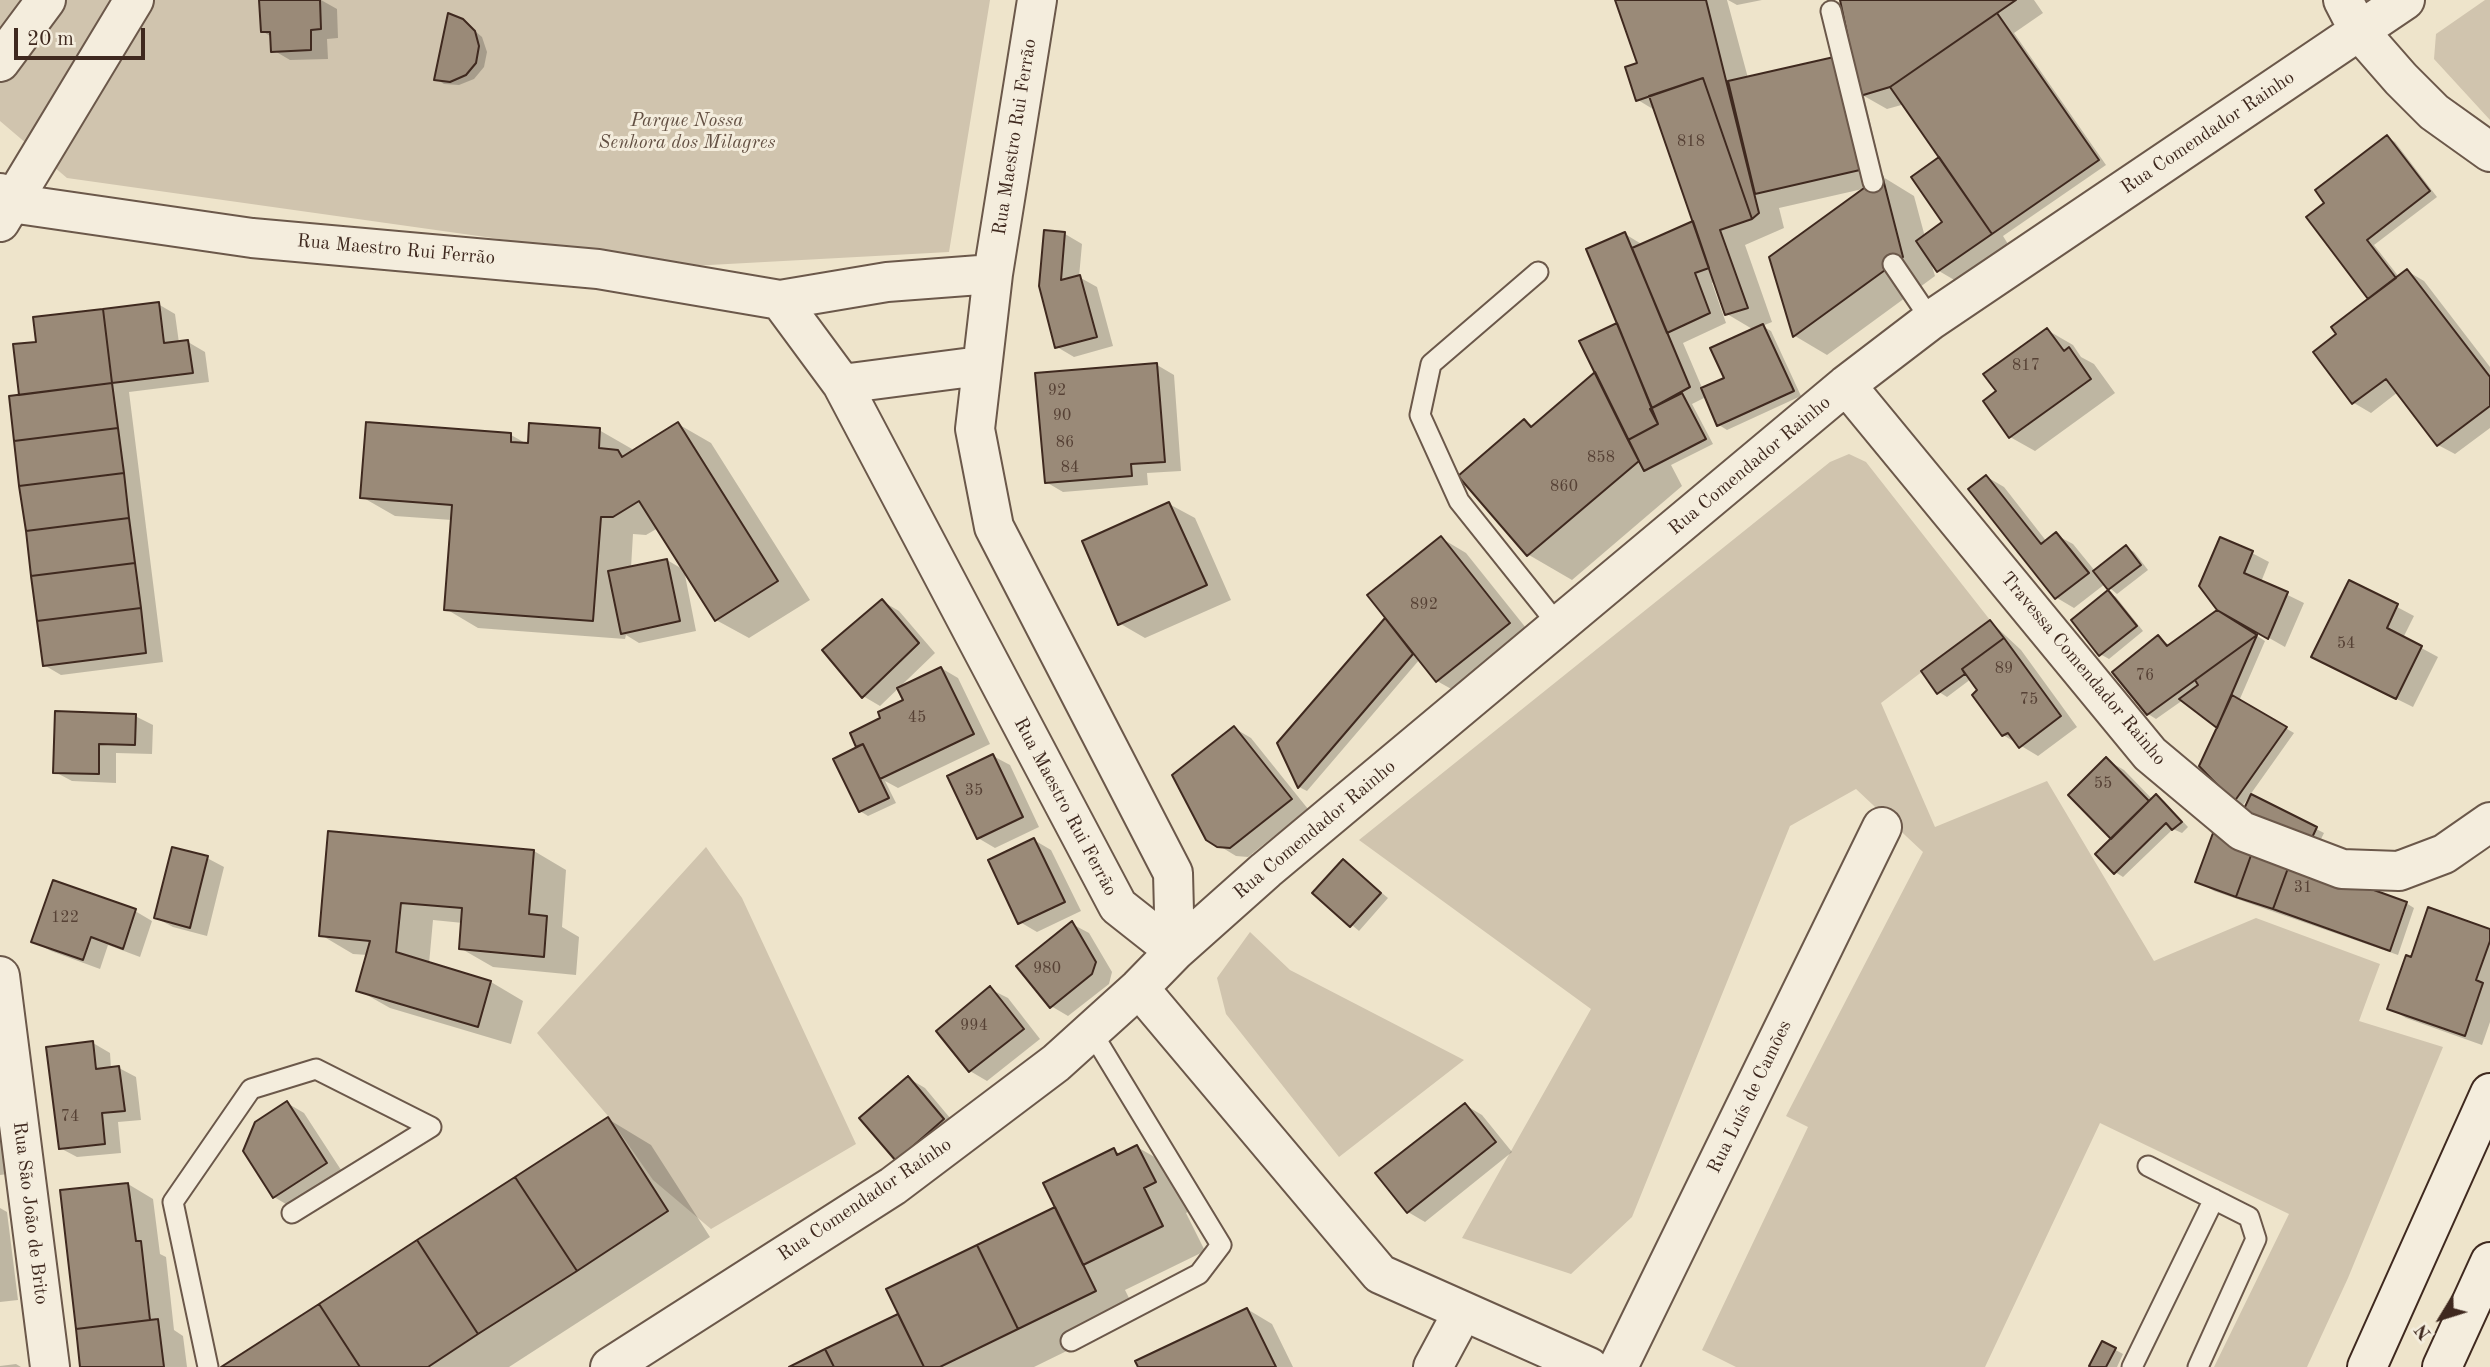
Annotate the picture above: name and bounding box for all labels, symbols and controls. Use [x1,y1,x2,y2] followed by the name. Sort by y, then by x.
[18,14,149,58] scale bar
[27,29,74,50] text: 20 m
[988,37,1042,237] street label: Rua Maestro Rui Ferrão
[2117,66,2299,200] street label: Rua Comendador Rainho
[599,110,775,154] park label: Parque Nossa Senhora dos Milagres
[1677,132,1705,152] house number: 818
[296,230,496,270] street label: Rua Maestro Rui Ferrão
[2012,356,2040,376] house number: 817
[1048,381,1066,401] house number: 92
[1664,392,1836,540] street label: Rua Comendador Rainho
[1053,406,1071,426] house number: 90
[1056,433,1074,453] house number: 86
[1587,448,1615,468] house number: 858
[1061,458,1079,478] house number: 84
[1550,477,1578,497] house number: 860
[1995,568,2171,770] street label: Travessa Comendador Rainho
[1410,595,1438,615] house number: 892
[2337,634,2355,654] house number: 54
[1995,659,2013,679] house number: 89
[2136,666,2154,686] house number: 76
[2020,690,2038,710] house number: 75
[908,708,926,728] house number: 45
[1008,714,1122,900] street label: Rua Maestro Rui Ferrão
[1229,756,1401,904] street label: Rua Comendador Rainho
[2094,774,2112,794] house number: 55
[965,781,983,801] house number: 35
[2294,878,2312,898] house number: 31
[51,908,79,928] house number: 122
[1033,959,1061,979] house number: 980
[960,1016,988,1036] house number: 994
[1703,1017,1797,1177] street label: Rua Luís de Camões
[61,1107,79,1127] house number: 74
[7,1120,53,1306] street label: Rua São João de Brito
[774,1133,956,1267] street label: Rua Comendador Raínho
[2406,1283,2476,1353] north arrow
[2412,1320,2436,1343] text: N

